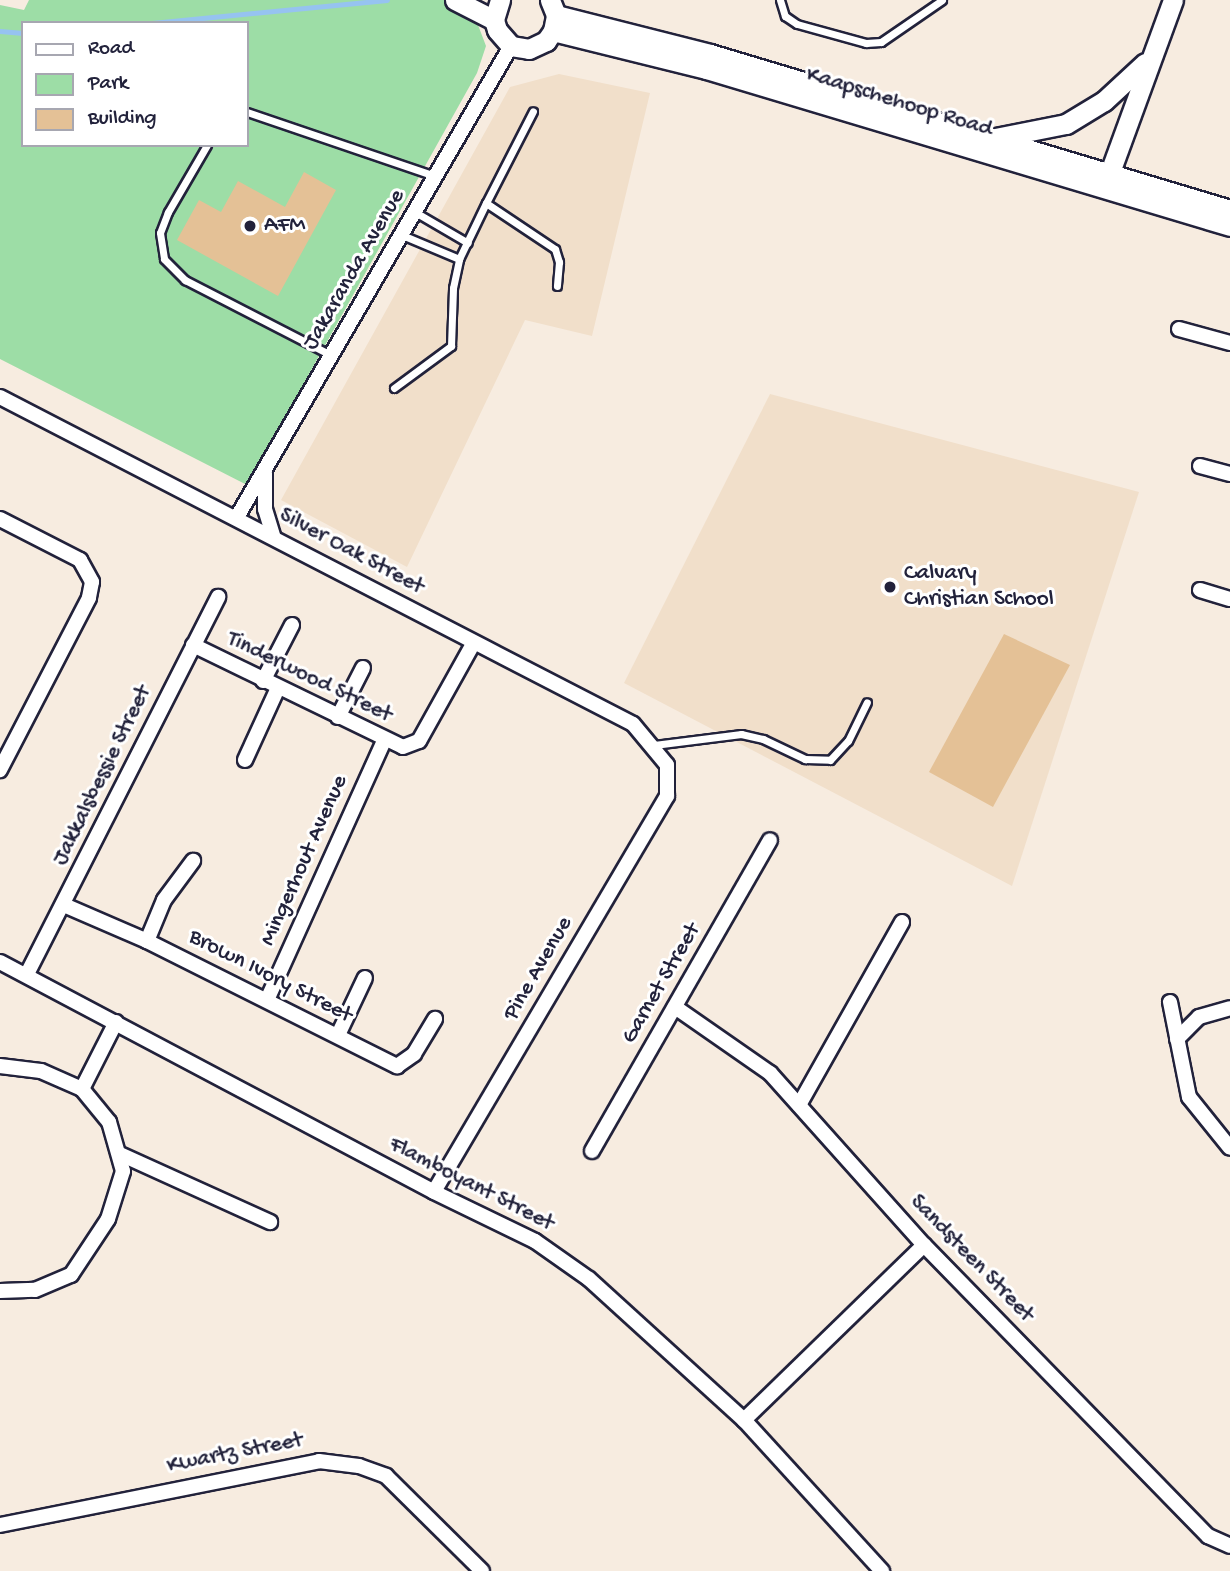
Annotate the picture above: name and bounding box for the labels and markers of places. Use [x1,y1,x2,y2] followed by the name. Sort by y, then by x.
[264,212,305,240] place label: AFM
[242,218,258,234] marker: AFM
[904,560,1054,614] place label: Calvary Christian School
[882,579,898,595] marker: Calvary Christian School

